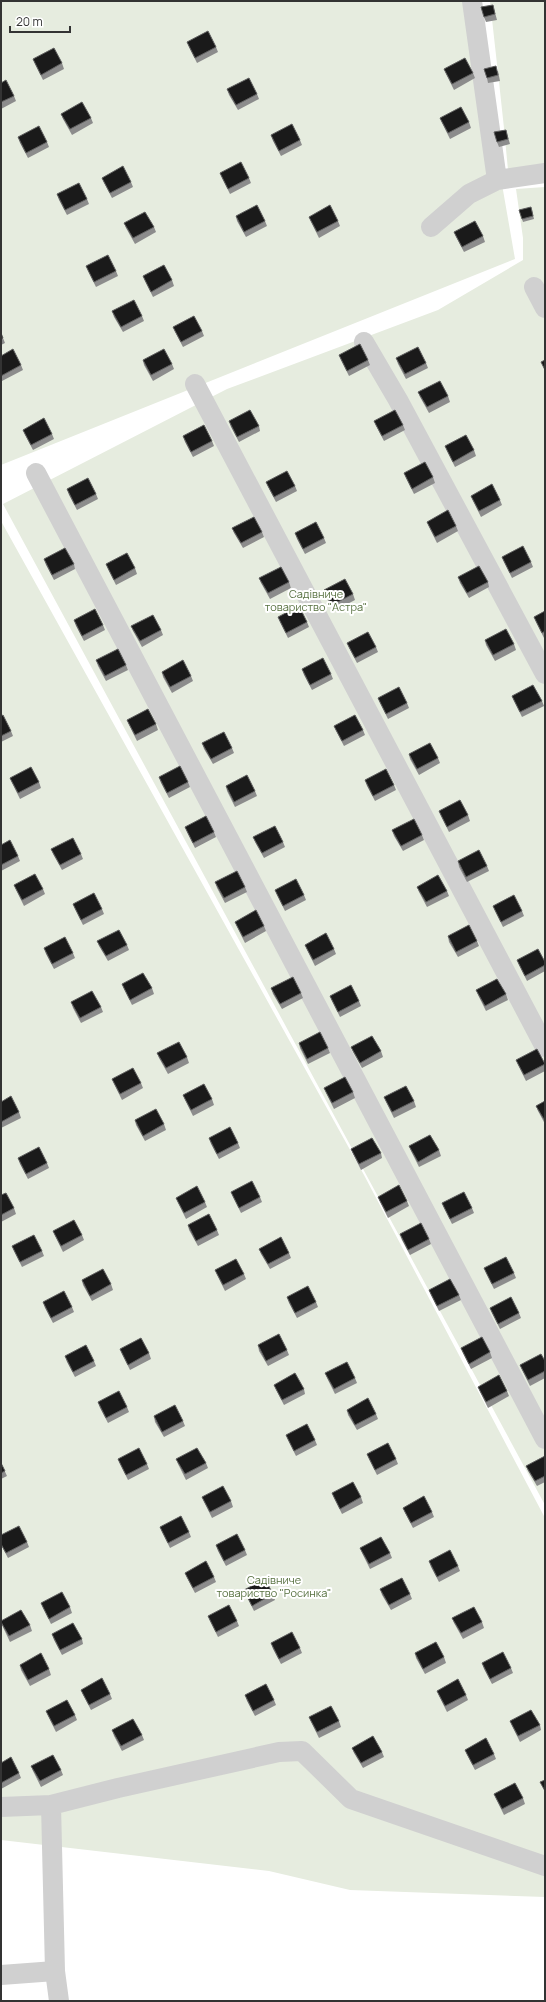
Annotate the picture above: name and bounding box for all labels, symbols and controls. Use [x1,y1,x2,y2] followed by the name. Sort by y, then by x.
[10,8,70,34] scale bar
[16,13,43,30] text: 20 m
[265,586,367,614] park label: Садівниче товариство "Астра"
[217,1572,331,1600] park label: Садівниче товариство "Росинка"

